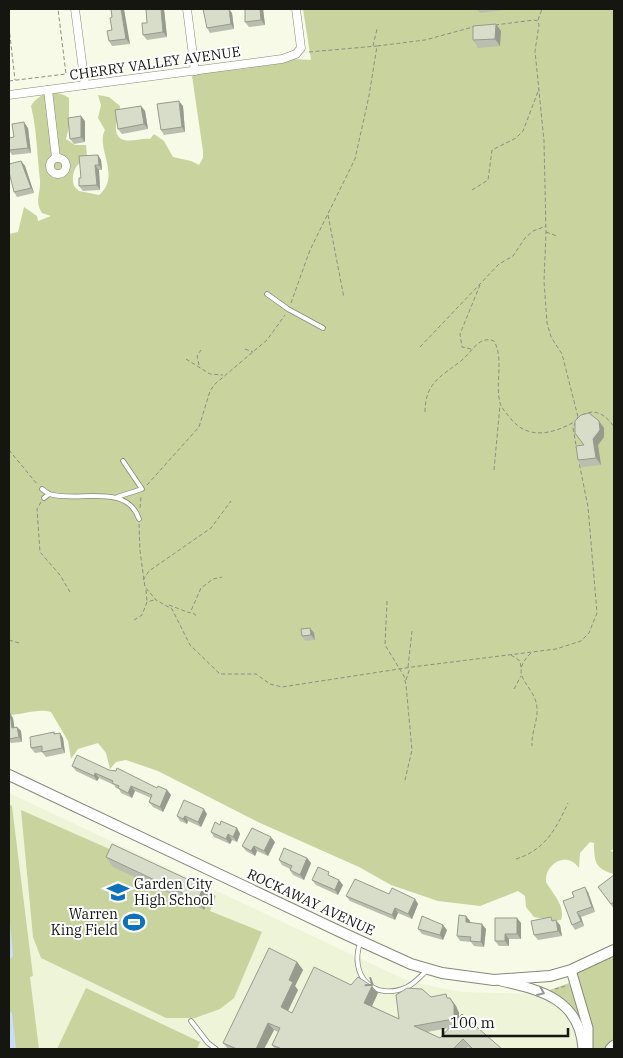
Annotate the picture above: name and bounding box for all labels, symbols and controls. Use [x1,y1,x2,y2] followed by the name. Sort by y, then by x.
[68,42,242,84] street label: CHERRY VALLEY AVENUE
[244,864,378,940] street label: ROCKAWAY AVENUE
[134,875,213,909] place label: Garden City High School
[105,879,131,905] school or university icon: Garden City High School
[51,905,118,939] place label: Warren King Field
[121,909,147,935] sports icon: Warren King Field
[365,977,374,987] one-way arrow
[536,986,545,996] one-way arrow
[443,1006,568,1038] scale bar
[450,1013,495,1032] text: 100 m

